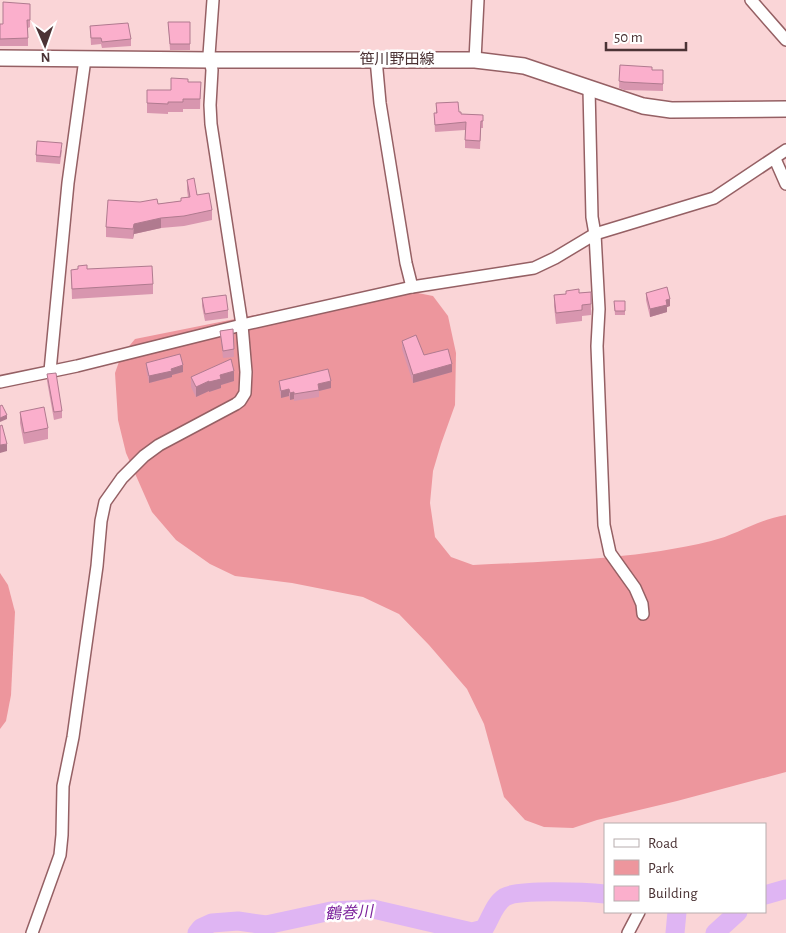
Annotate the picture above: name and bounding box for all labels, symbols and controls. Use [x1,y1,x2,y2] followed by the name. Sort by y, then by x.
[20,20,70,70] north arrow
[606,20,686,52] scale bar
[614,30,643,45] text: 50 m
[40,50,51,64] text: N
[359,51,435,67] street label: 笹川野田線
[604,823,766,913] legend
[648,836,678,851] text: Road
[648,861,674,876] text: Park
[648,886,698,901] text: Building
[325,903,375,922] water label: 鶴巻川

